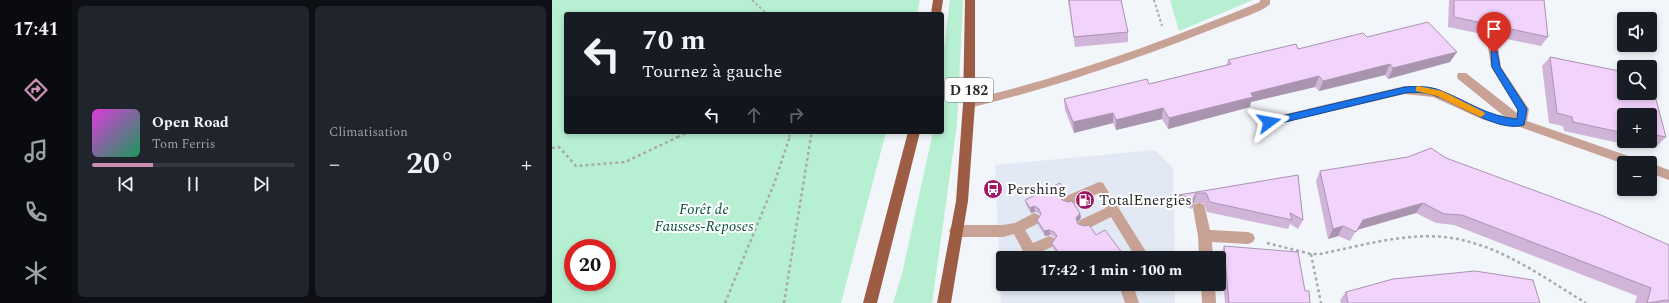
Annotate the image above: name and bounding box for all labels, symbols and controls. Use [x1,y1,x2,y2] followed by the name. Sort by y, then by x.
[1477,12,1511,53] pin
[1617,12,1657,196] map controls
[1617,12,1657,52] button: sound
[13,16,59,43] text: 17:41
[1483,18,1505,40] icon: arrive
[642,19,706,62] text: 70 m
[576,28,628,80] icon: left
[642,58,782,85] text: Tournez à gauche
[1617,60,1657,100] button: search
[22,76,50,104] icon: directions
[945,78,993,102] road number: D 182
[1248,101,1290,143] position arrow
[701,104,723,126] icon: left
[743,104,765,126] icon: ahead
[785,104,807,126] icon: right
[1617,108,1657,148] button: +
[152,111,229,134] text: Open Road
[329,122,408,142] text: Climatisation
[152,134,215,154] text: Tom Ferris
[22,137,50,165] icon: music
[406,141,455,187] text: 20°
[329,148,340,181] text: −
[521,148,532,181] text: +
[1617,156,1657,196] button: −
[115,173,137,195] icon: previous
[182,173,204,195] icon: pause
[250,173,272,195] icon: next
[982,178,1004,200] bus stop icon: Pershing
[1007,178,1066,201] place label: Pershing
[1074,189,1096,211] fuel station icon: TotalEnergies
[1099,189,1192,212] place label: TotalEnergies
[22,198,50,226] icon: phone
[654,198,754,238] park label: Forêt de Fausses-Reposes
[564,239,616,291] speed limit sign: 20
[22,259,50,287] icon: climate
[1040,259,1182,282] text: 17:42 · 1 min · 100 m

